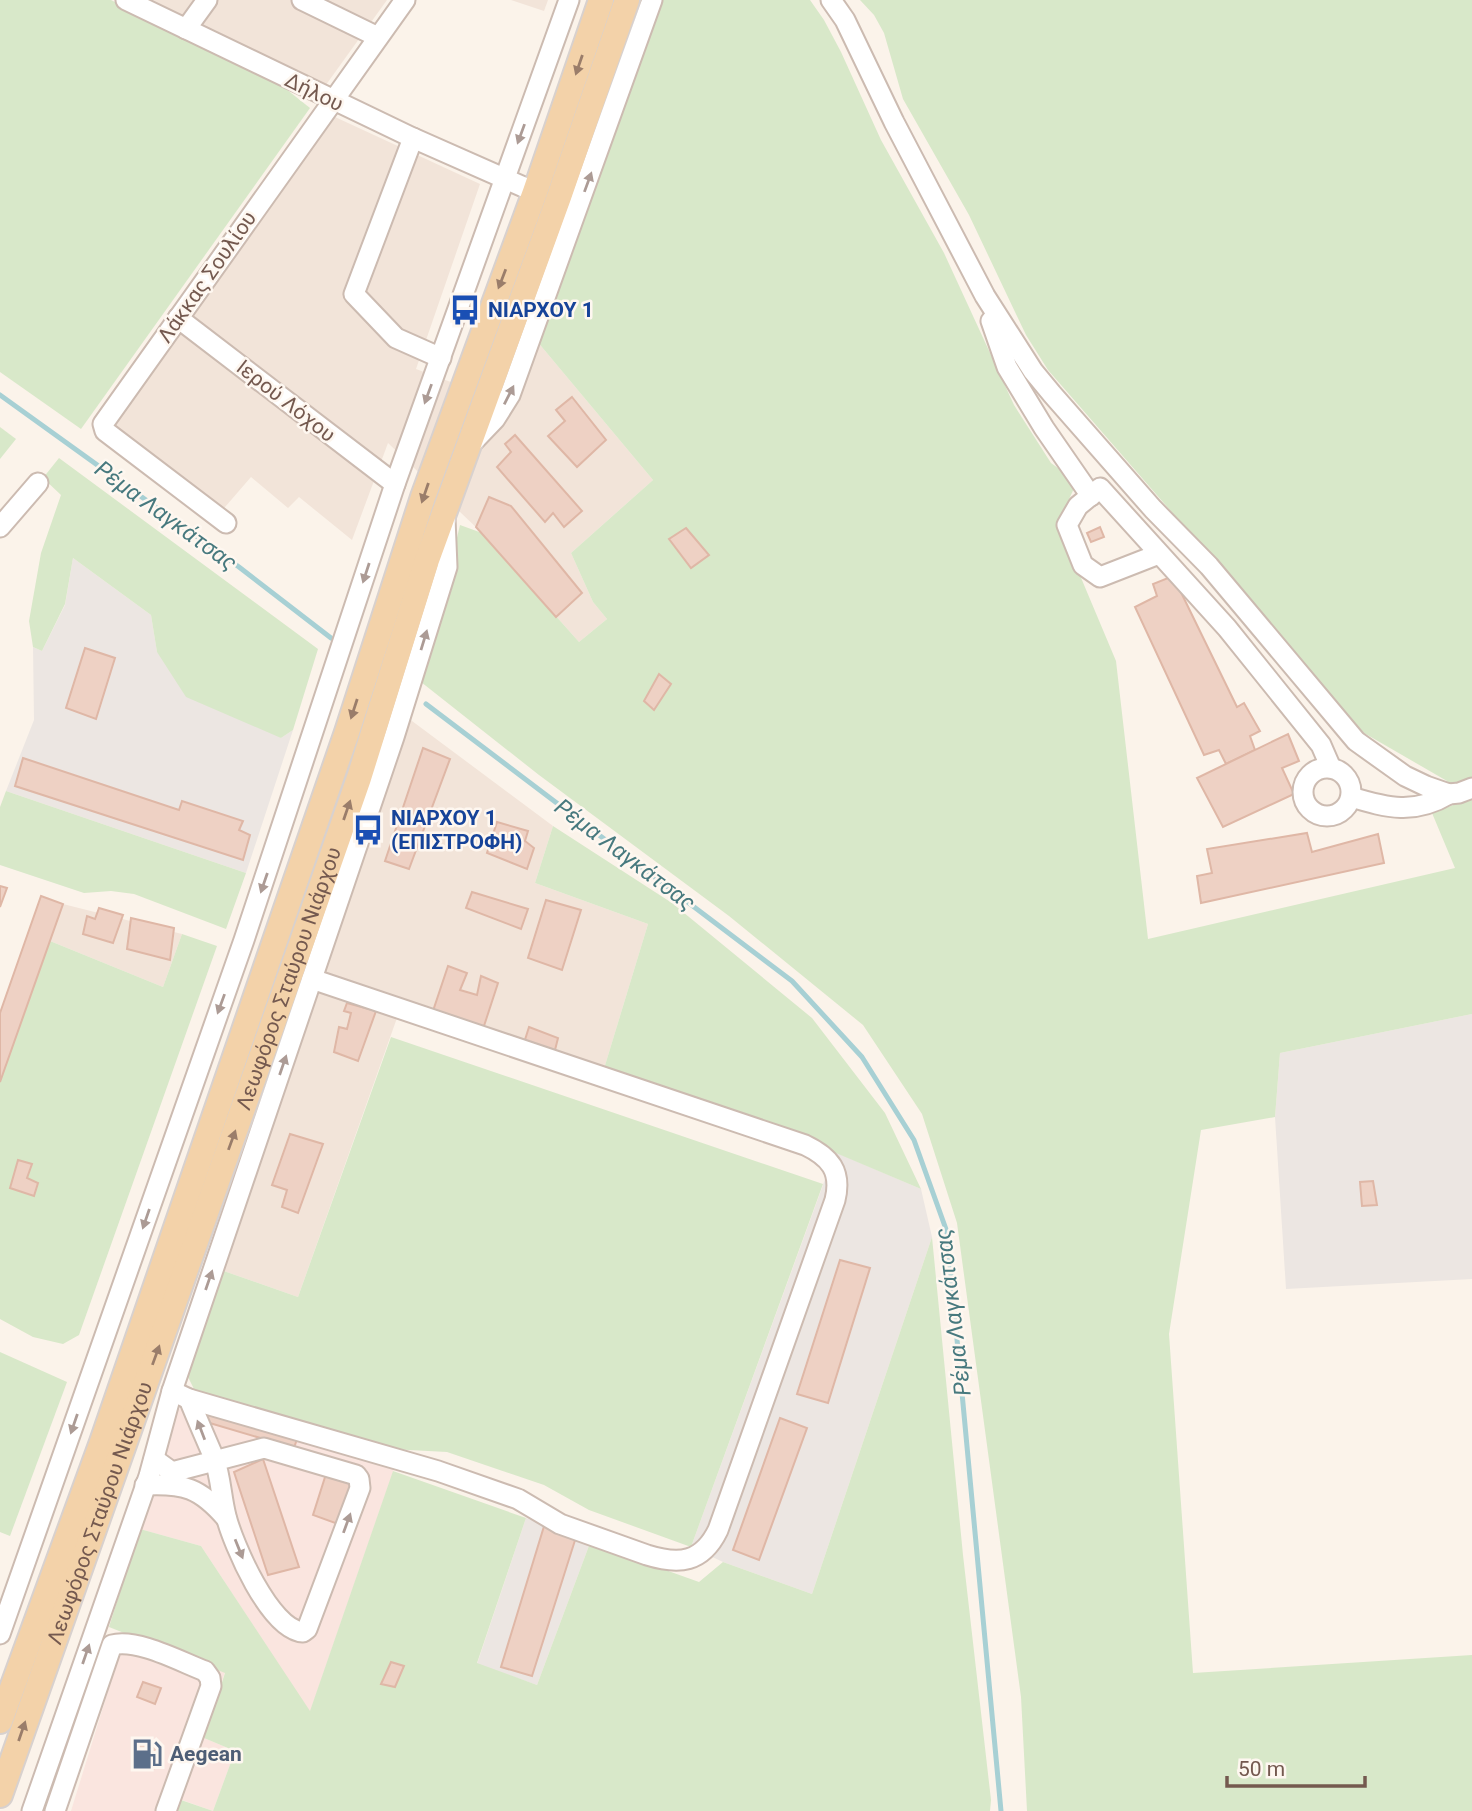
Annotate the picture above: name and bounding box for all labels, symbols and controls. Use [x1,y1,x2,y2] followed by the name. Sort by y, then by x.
[573,54,584,75] one-way arrow
[281,68,347,116] street label: Δήλου
[516,123,527,144] one-way arrow
[582,171,593,192] one-way arrow
[153,207,261,347] street label: Λάκκας Σουλίου
[497,268,508,289] one-way arrow
[448,293,482,327] bus stop icon: ΝΙΑΡΧΟΥ 1
[488,298,594,322] place label: ΝΙΑΡΧΟΥ 1
[232,355,340,447] street label: Ιερού Λόχου
[422,383,433,404] one-way arrow
[503,385,514,405] one-way arrow
[90,455,242,577] water label: Ρέμα Λαγκάτσας
[419,482,430,503] one-way arrow
[360,562,371,583] one-way arrow
[420,629,430,650] one-way arrow
[348,699,359,720] one-way arrow
[549,793,701,917] water label: Ρέμα Λαγκάτσας
[342,800,353,821] one-way arrow
[391,806,522,854] place label: ΝΙΑΡΧΟΥ 1 (ΕΠΙΣΤΡΟΦΗ)
[351,813,385,847] bus stop icon: ΝΙΑΡΧΟΥ 1 (ΕΠΙΣΤΡΟΦΗ)
[231,844,346,1113] street label: Λεωφόρος Σταύρου Νιάρχου
[258,872,269,893] one-way arrow
[215,994,226,1015] one-way arrow
[278,1054,289,1075] one-way arrow
[227,1130,238,1151] one-way arrow
[140,1208,151,1229] one-way arrow
[929,1226,977,1398] water label: Ρέμα Λαγκάτσας
[204,1270,215,1291] one-way arrow
[150,1344,161,1365] one-way arrow
[42,1379,157,1648] street label: Λεωφόρος Σταύρου Νιάρχου
[68,1414,79,1435] one-way arrow
[196,1419,207,1440] one-way arrow
[341,1512,352,1533] one-way arrow
[234,1539,245,1560] one-way arrow
[81,1643,92,1664] one-way arrow
[17,1720,28,1741] one-way arrow
[130,1737,164,1771] fuel station icon: Aegean
[170,1742,242,1766] place label: Aegean
[1227,1744,1365,1788] scale bar
[1238,1757,1285,1781] text: 50 m

